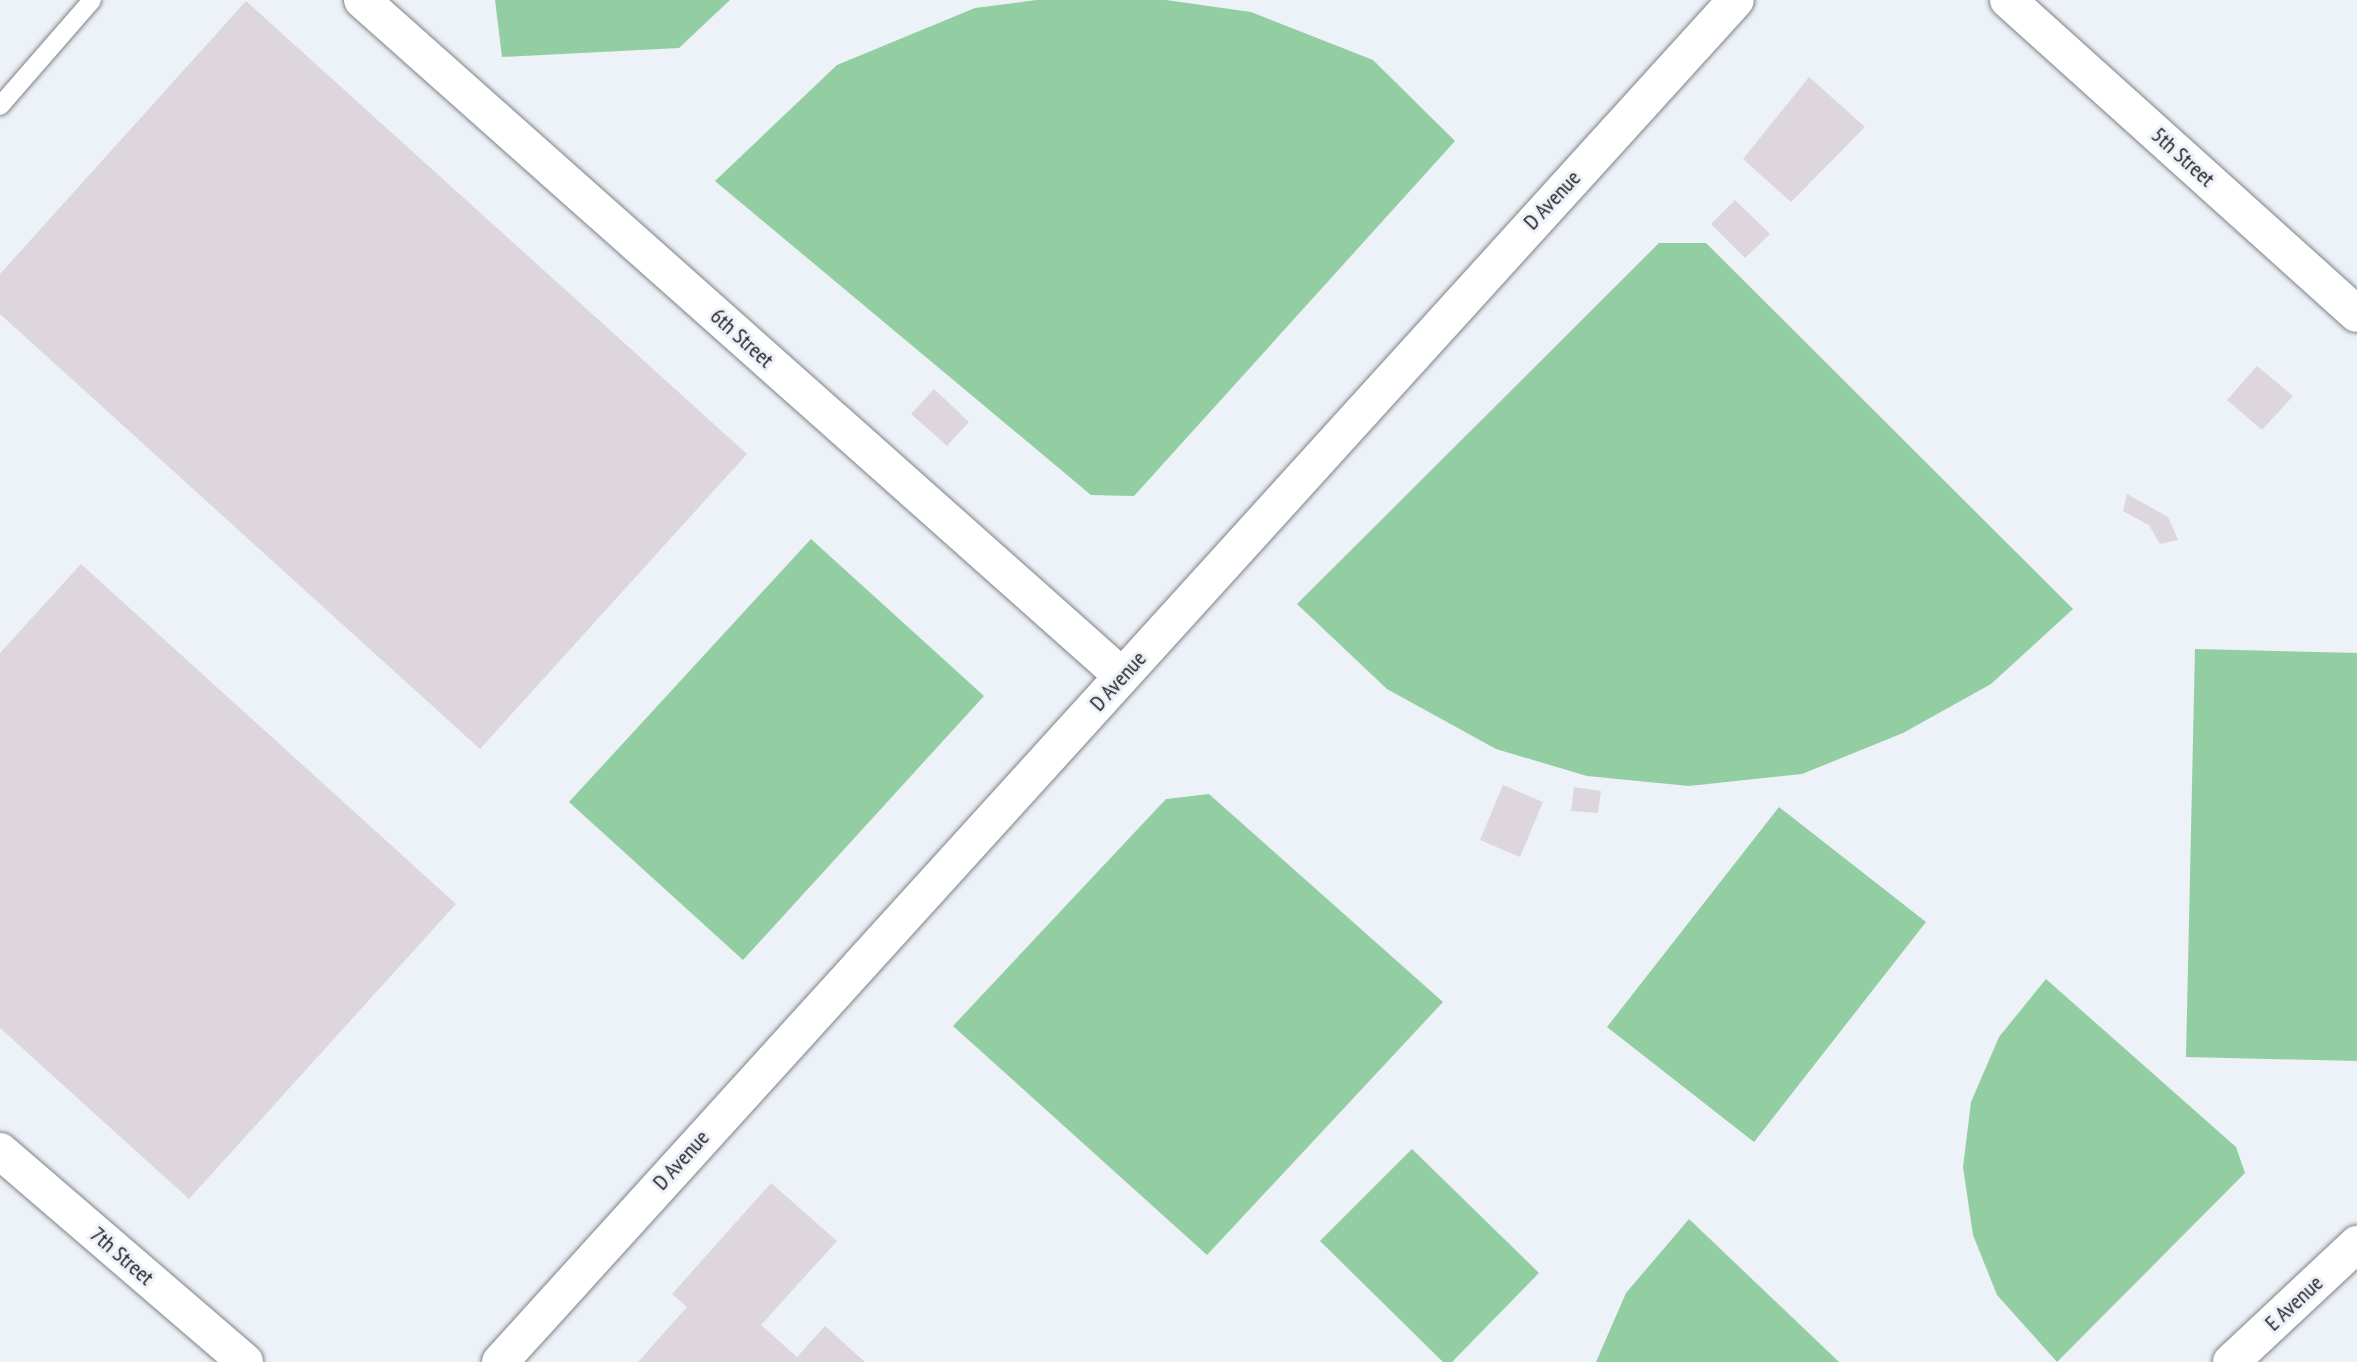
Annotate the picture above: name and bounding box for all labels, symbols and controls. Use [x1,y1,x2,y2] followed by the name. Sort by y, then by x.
[2146,122,2220,192] street label: 5th Street
[1518,165,1586,235] street label: D Avenue
[705,303,779,373] street label: 6th Street
[1084,645,1152,717] street label: D Avenue
[647,1124,715,1196] street label: D Avenue
[85,1221,159,1291] street label: 7th Street
[2259,1270,2329,1336] street label: E Avenue

